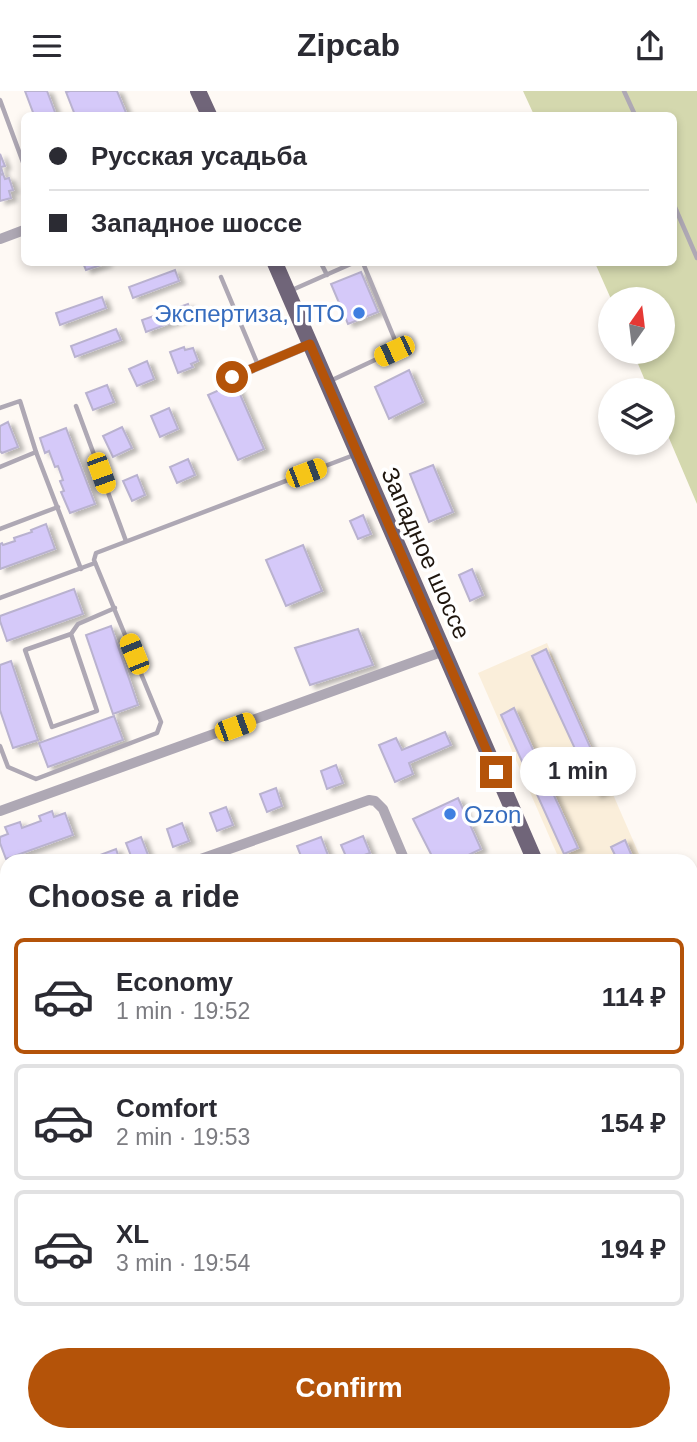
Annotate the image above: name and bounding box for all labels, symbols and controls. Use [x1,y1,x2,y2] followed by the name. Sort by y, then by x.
[28,27,66,65] icon: menu
[297,27,400,63] text: Zipcab
[631,27,669,65] icon: share
[91,141,307,171] text: Русская усадьба
[91,208,302,238] text: Западное шоссе
[598,287,676,364] north arrow
[598,287,675,455] map controls
[154,300,345,327] place label: Экспертиза, ПТО
[351,305,367,321] marker: Экспертиза, ПТО
[371,333,418,369] car
[216,361,248,393] route start
[598,378,675,455] button: layers
[84,450,119,496] car
[283,456,330,490] car
[376,463,476,643] street label: Западное шоссе
[117,631,152,677] car
[212,710,259,744] car
[520,747,636,797] callout: 1 min
[480,756,512,788] route end
[548,758,608,784] text: 1 min
[464,801,521,828] place label: Ozon
[442,806,458,822] marker: Ozon
[28,878,240,914] text: Choose a ride
[32,965,95,1028] icon: car
[116,967,233,997] text: Economy
[602,982,666,1012] text: 114 ₽
[116,998,250,1024] text: 1 min · 19:52
[32,1091,95,1154] icon: car
[116,1093,217,1123] text: Comfort
[600,1108,666,1138] text: 154 ₽
[116,1124,250,1150] text: 2 min · 19:53
[32,1217,95,1280] icon: car
[116,1219,149,1249] text: XL
[600,1234,666,1264] text: 194 ₽
[116,1250,250,1276] text: 3 min · 19:54
[28,1348,670,1428] button: Confirm

